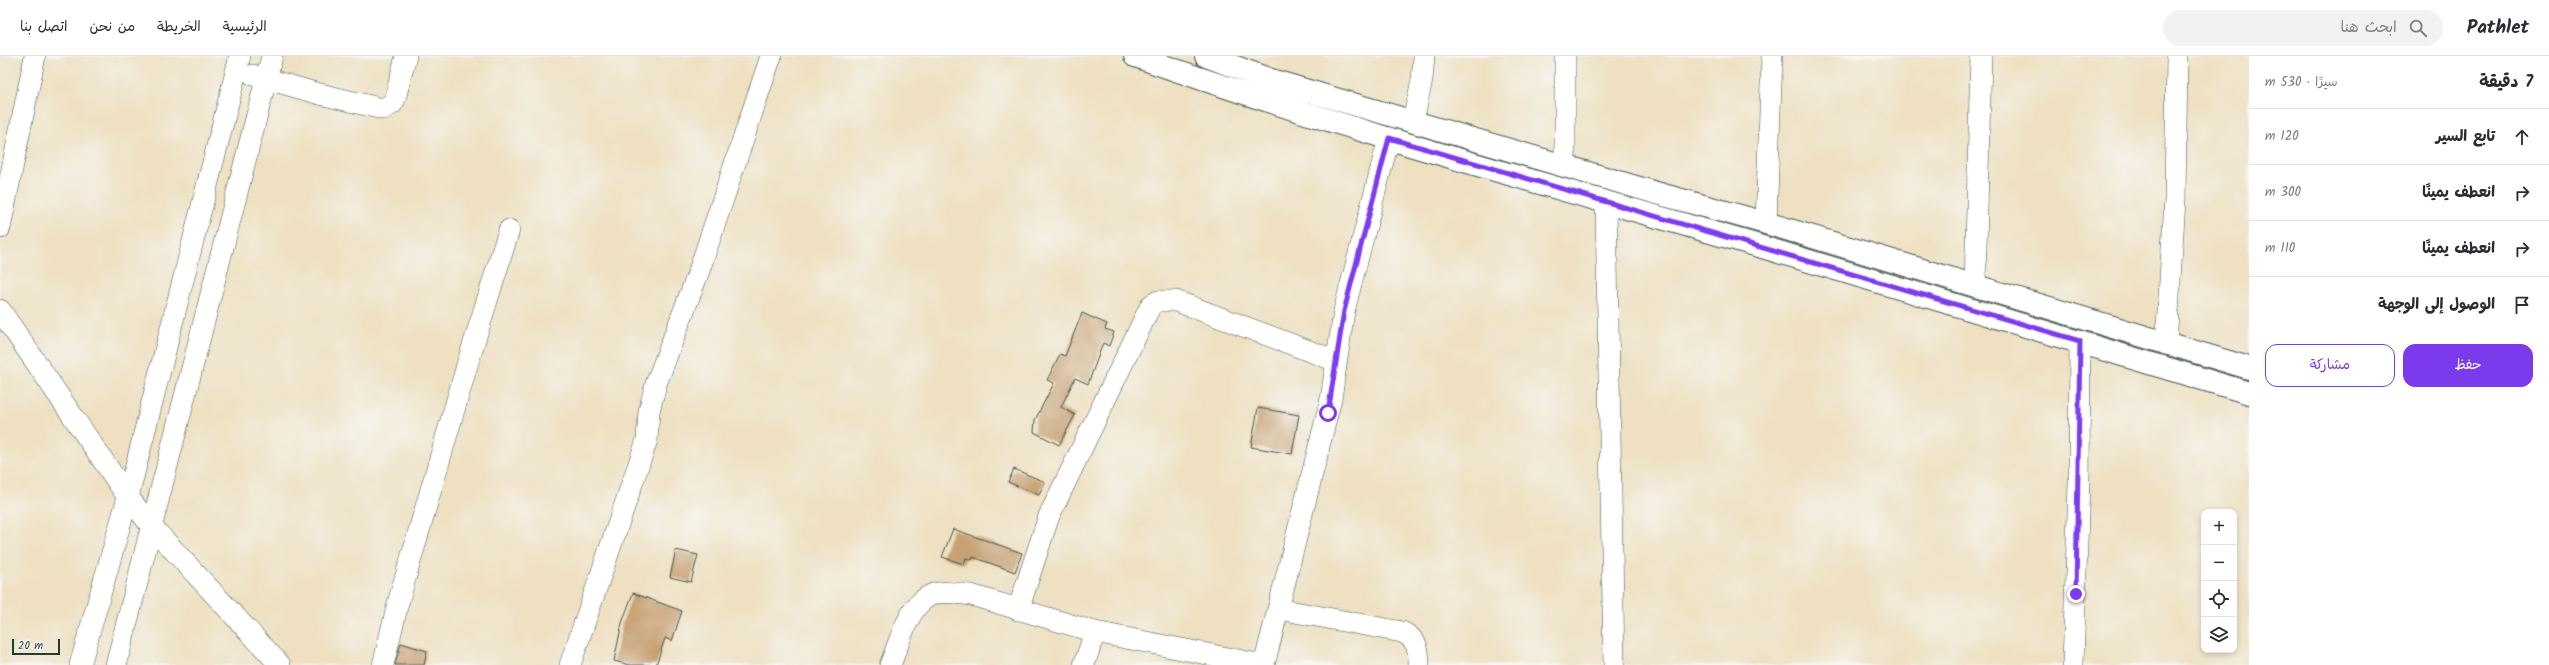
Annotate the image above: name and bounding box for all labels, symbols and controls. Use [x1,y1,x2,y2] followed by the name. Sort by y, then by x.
[2163,10,2443,46] search box
[2467,13,2529,43] text: Pathlet
[20,16,68,38] text: اتصل بنا
[90,16,135,38] text: من نحن
[157,16,201,38] text: الخريطة
[223,16,267,38] text: الرئيسية
[2341,16,2397,40] text: ابحث هنا
[2407,17,2429,39] icon: search
[2479,69,2533,96] text: 7 دقيقة
[2265,72,2338,93] text: سيرًا · 530 m
[2436,125,2495,149] text: تابع السير
[2265,126,2299,147] text: 120 m
[2511,126,2533,148] icon: ahead
[2422,181,2495,205] text: انعطف يمينًا
[2265,182,2301,203] text: 300 m
[2511,182,2533,204] icon: right
[2422,237,2495,261] text: انعطف يمينًا
[2265,238,2295,259] text: 110 m
[2511,238,2533,260] icon: right
[2378,293,2495,317] text: الوصول إلى الوجهة
[2511,294,2533,316] icon: arrive
[2265,344,2395,387] button: مشاركة
[2403,344,2533,387] button: حفظ
[1319,404,1337,422] route start
[2201,509,2237,653] map controls
[2201,509,2237,545] button: +
[2201,545,2237,581] button: −
[2201,581,2237,617] button: locate
[2067,585,2085,603] route end
[2201,617,2237,653] button: layers
[12,637,60,656] scale bar
[18,637,43,655] text: 20 m

